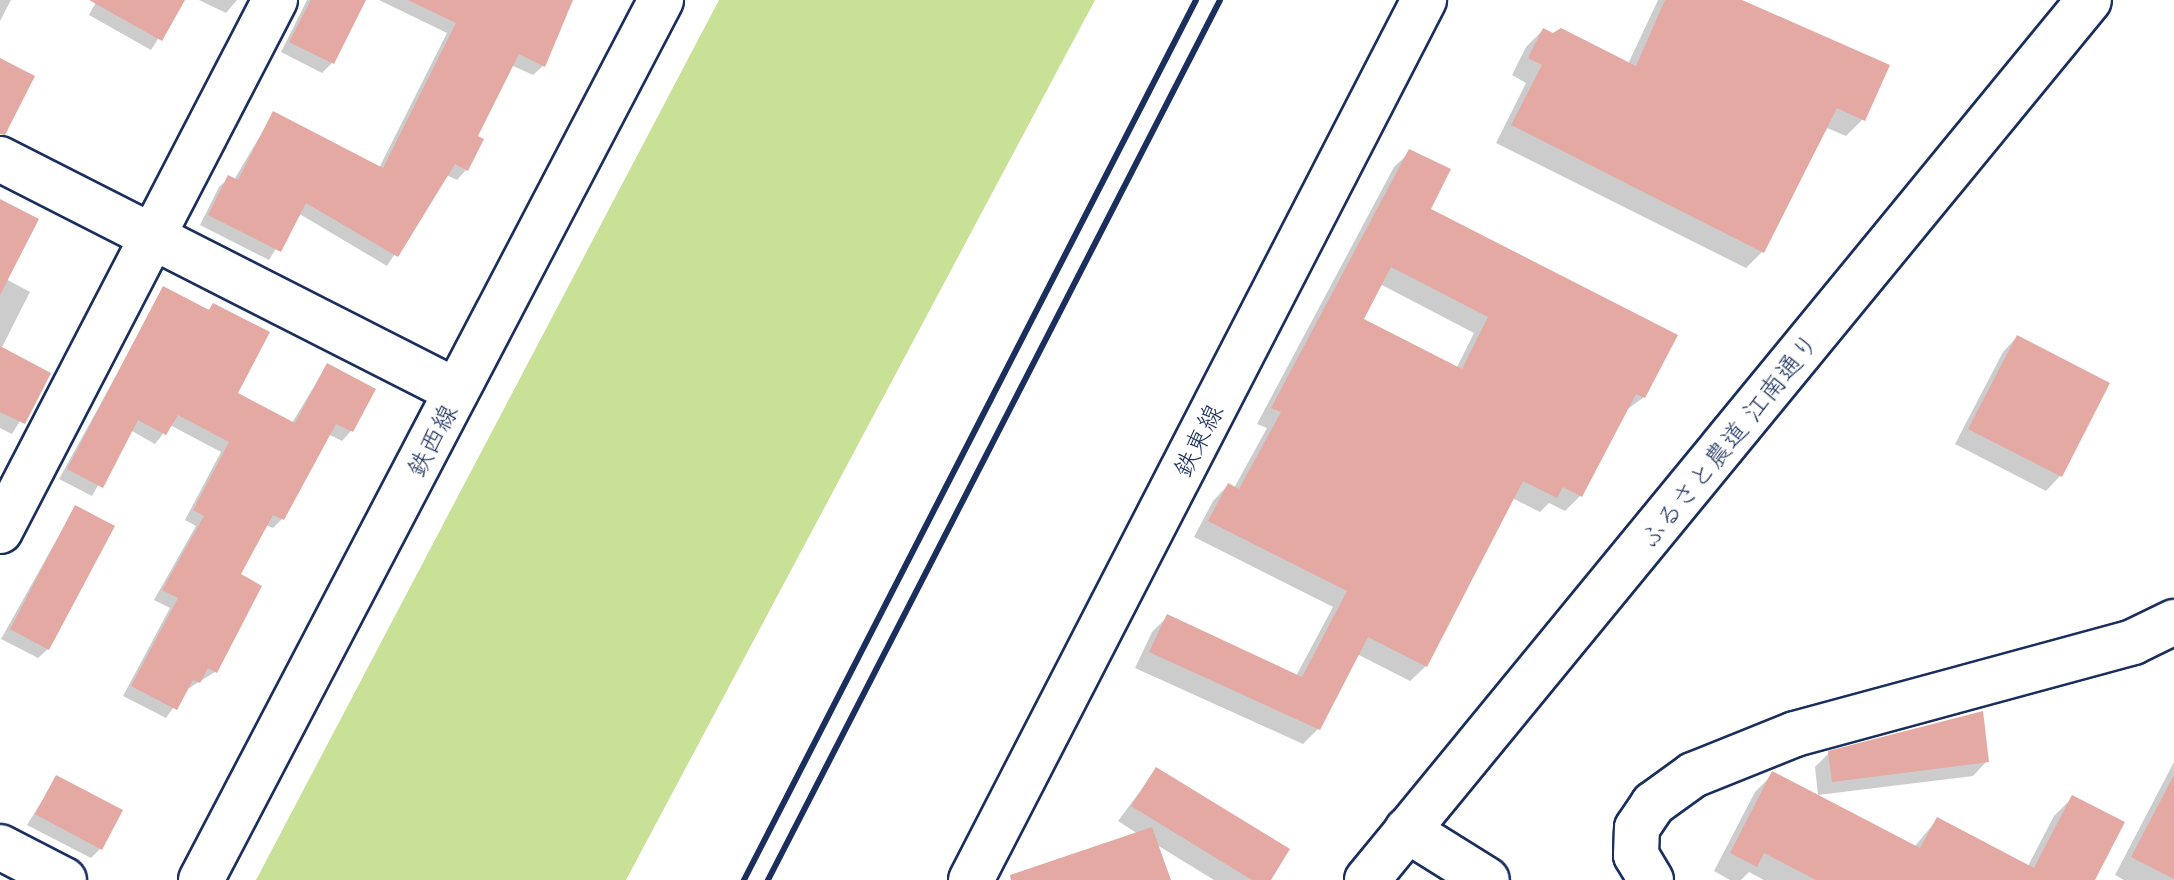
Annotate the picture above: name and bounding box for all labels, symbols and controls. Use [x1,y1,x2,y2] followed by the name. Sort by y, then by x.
[1631,326,1825,554] street label: ふるさと農道 江南通り
[399,398,463,482] street label: 鉄西線
[1165,398,1229,482] street label: 鉄東線

